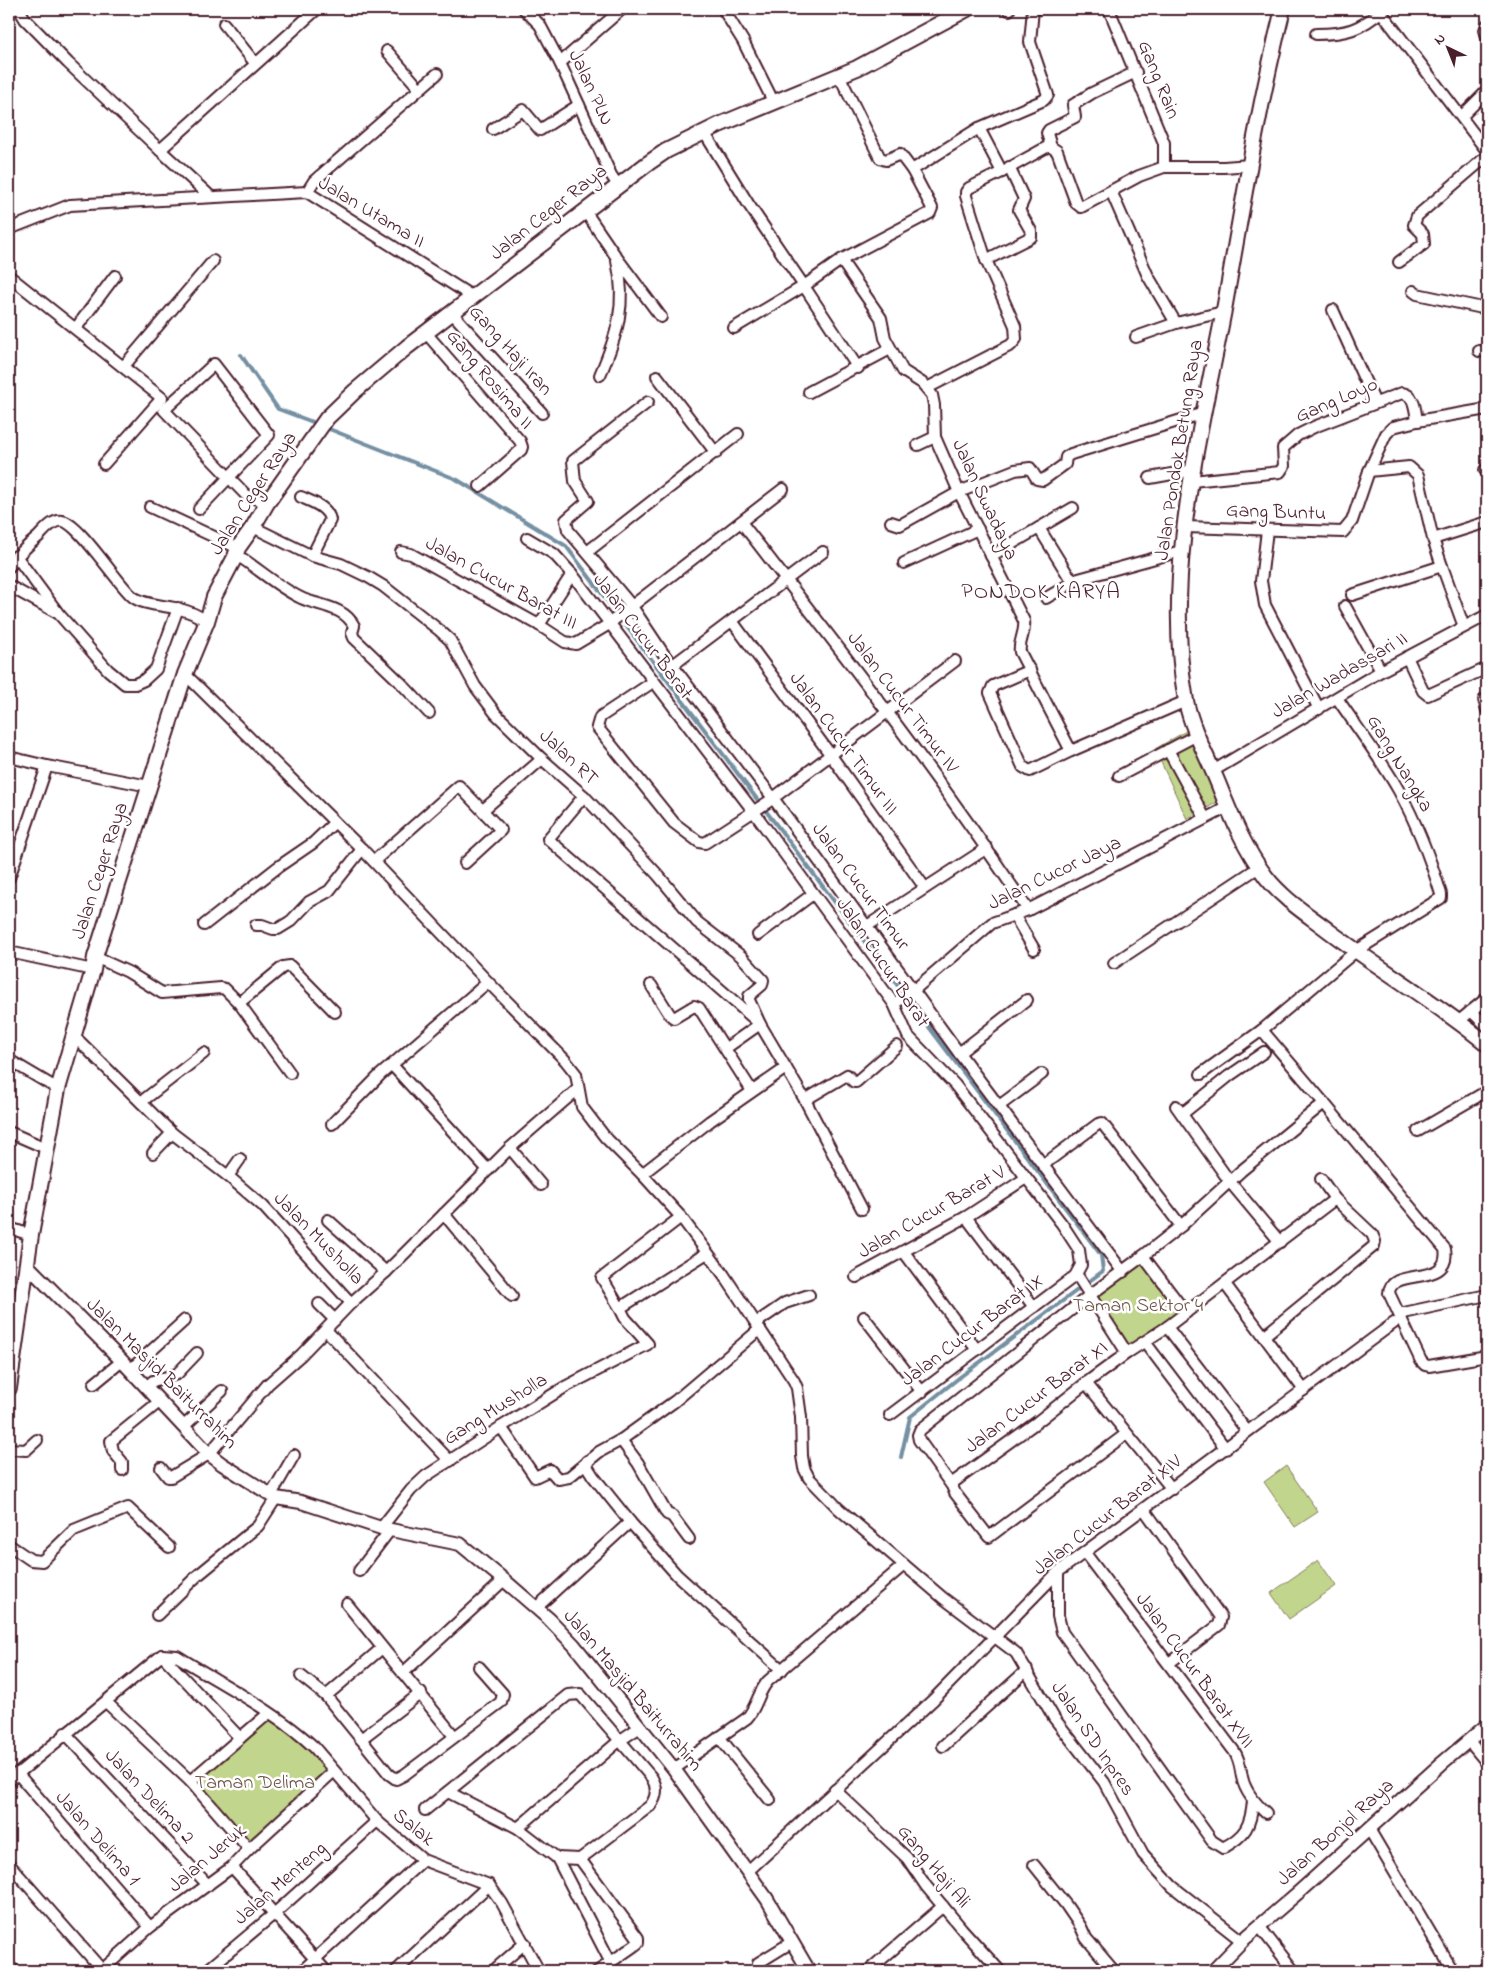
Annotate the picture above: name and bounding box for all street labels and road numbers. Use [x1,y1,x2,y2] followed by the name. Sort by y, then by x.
[1128,36,1187,124] street label: Gang Rain
[560,45,620,131] street label: Jalan PLN
[484,158,615,269] street label: Jalan Ceger Raya
[312,170,430,256] street label: Jalan Utama II
[460,299,559,404] street label: Gang Haji Iran
[438,324,540,437] street label: Gang Rosima II
[1148,338,1213,563] street label: Jalan Pondok Betung Raya
[1291,371,1383,432] street label: Gang Loyo
[203,426,306,562] street label: Jalan Ceger Raya
[943,435,1025,565] street label: Jalan Swadaya
[1225,497,1326,530] street label: Gang Buntu
[419,530,583,638] street label: Jalan Cucur Barat III
[585,568,699,706] street label: Jalan Cucur Barat
[1266,625,1414,727] street label: Jalan Wadassari II
[839,626,965,780] street label: Jalan Cucur Timur IV
[781,666,905,822] street label: Jalan Cucur Timur III
[1358,710,1440,819] street label: Gang Nangka
[532,723,604,793] street label: Jalan RT
[65,799,138,944] street label: Jalan Ceger Raya
[804,817,917,957] street label: Jalan Cucur Timur
[984,829,1126,919] street label: Jalan Cucor Jaya
[828,892,936,1034] street label: Jalan Cucur Barat
[853,1159,1012,1267] street label: Jalan Cucur Barat V
[266,1186,370,1292] street label: Jalan Musholla
[895,1267,1051,1395] street label: Jalan Cucur Barat IX
[79,1292,243,1456] street label: Jalan Masjid Baiturrahim
[959,1334,1115,1462] street label: Jalan Cucur Barat XI
[438,1367,554,1454] street label: Gang Musholla
[1027,1448,1189,1583] street label: Jalan Cucur Barat XIV
[1127,1587,1261,1755] street label: Jalan Cucur Barat XVII
[555,1603,709,1779] street label: Jalan Masjid Baiturrahim
[1043,1676,1141,1802] street label: Jalan SD Inpres
[97,1743,201,1851] street label: Jalan Delima 2
[1271,1772,1401,1894] street label: Jalan Bonjol Raya
[47,1785,147,1893] street label: Jalan Delima 1
[386,1802,440,1854] street label: Salak
[162,1817,254,1901] street label: Jalan Jeruk
[889,1819,977,1916] street label: Gang Haji Ali
[228,1835,335,1933] street label: Jalan Menteng

